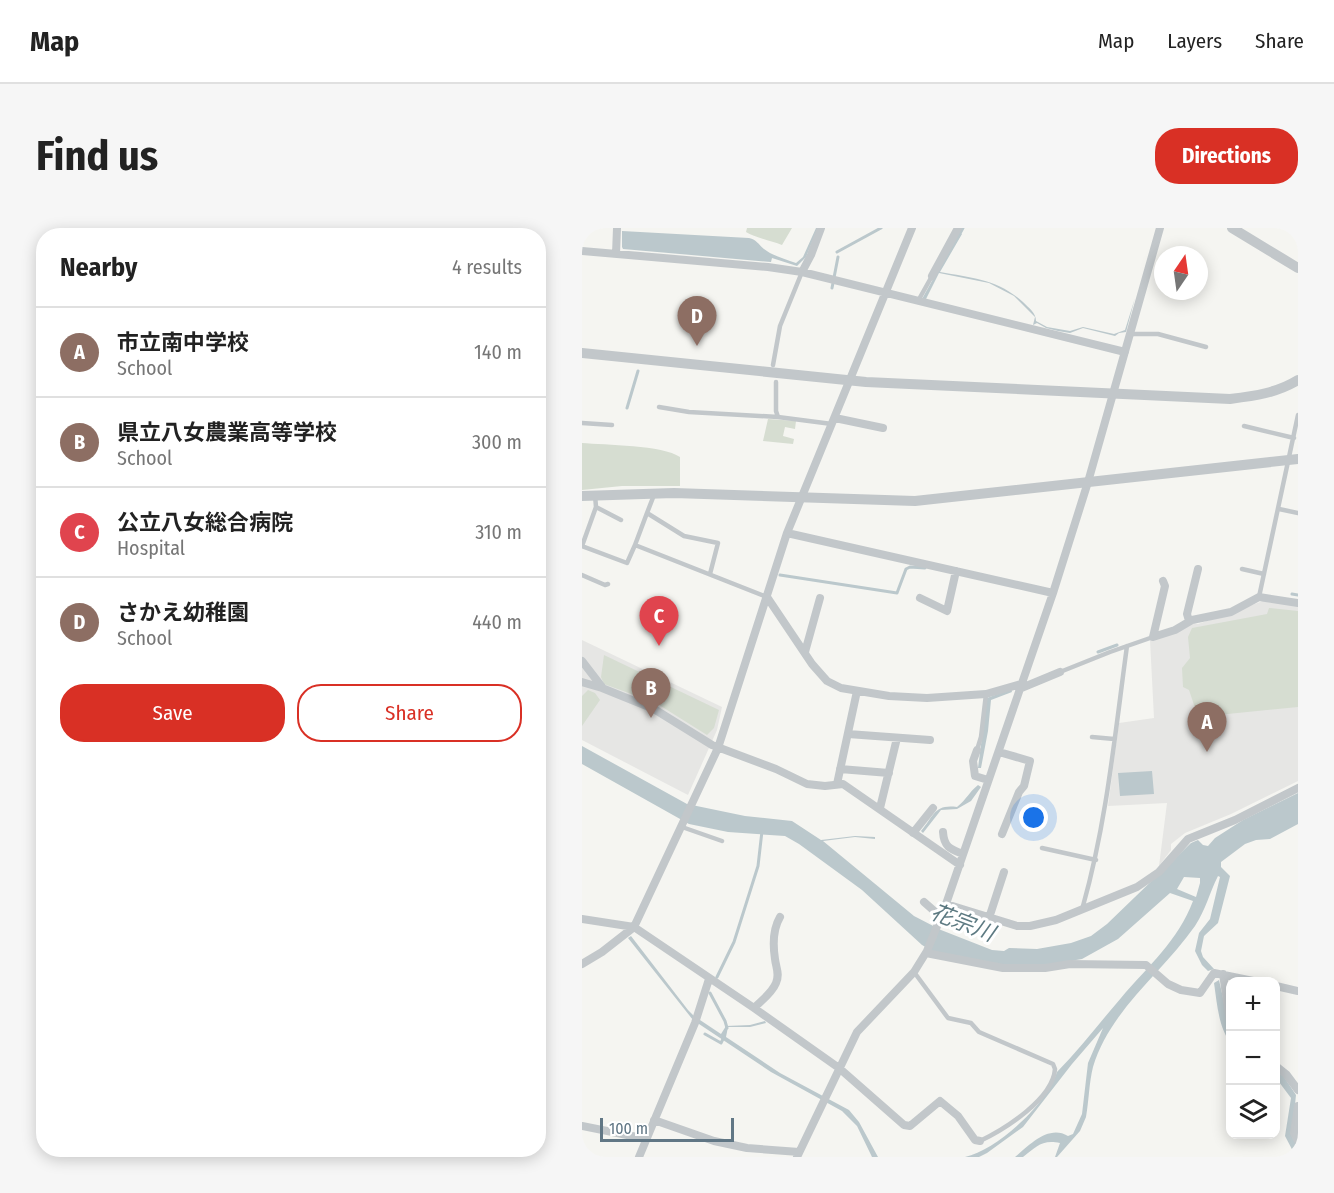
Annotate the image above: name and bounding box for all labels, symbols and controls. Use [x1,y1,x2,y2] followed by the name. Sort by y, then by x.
[30,25,79,58] text: Map
[1098,28,1134,54] text: Map
[1167,28,1222,54] text: Layers
[1255,28,1304,54] text: Share
[1155,128,1298,184] button: Directions
[36,131,158,181] text: Find us
[1154,246,1208,300] north arrow
[60,252,137,283] text: Nearby
[452,255,522,279] text: 4 results
[678,296,716,346] pin: D
[117,329,249,356] text: 市立南中学校
[74,340,85,364] text: A
[474,340,522,364] text: 140 m
[117,356,172,380] text: School
[117,419,337,446] text: 県立八女農業高等学校
[74,430,85,454] text: B
[472,430,522,454] text: 300 m
[117,446,172,470] text: School
[117,509,293,536] text: 公立八女総合病院
[74,520,85,544] text: C
[475,520,522,544] text: 310 m
[117,536,185,560] text: Hospital
[640,596,679,646] pin: C
[117,599,249,626] text: さかえ幼稚園
[74,610,85,634] text: D
[472,610,522,634] text: 440 m
[117,626,172,650] text: School
[632,668,670,718] pin: B
[60,684,285,742] button: Save
[297,684,522,742] button: Share
[1188,702,1226,752] pin: A
[1019,803,1048,832] your location
[927,898,1000,948] water label: 花宗川
[1226,977,1280,1139] map controls
[1226,977,1280,1031] button: +
[1226,1031,1280,1085] button: −
[1226,1085,1280,1139] button: layers
[600,1115,734,1142] scale bar
[609,1119,648,1138] text: 100 m

